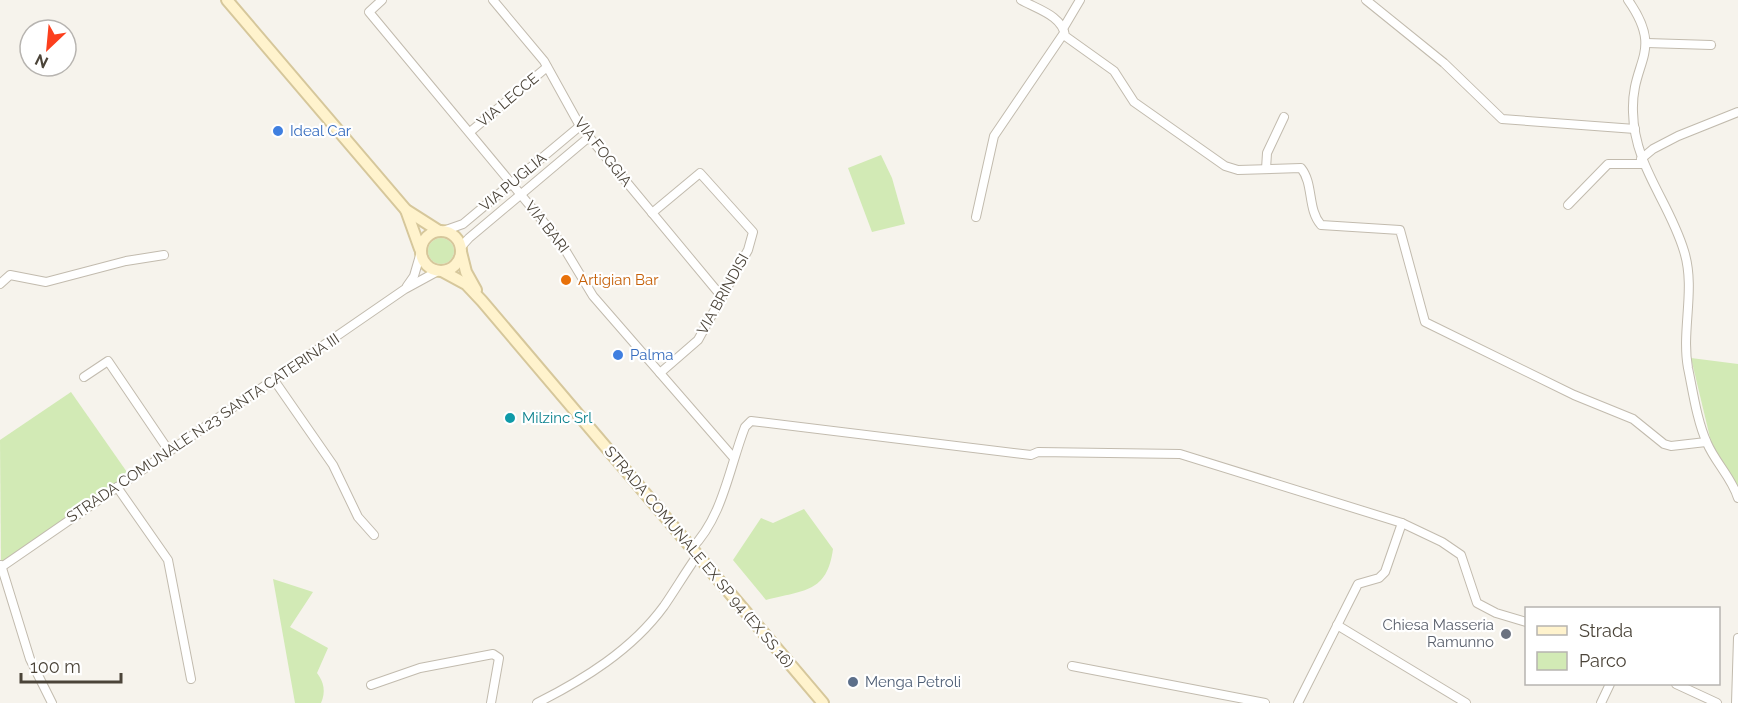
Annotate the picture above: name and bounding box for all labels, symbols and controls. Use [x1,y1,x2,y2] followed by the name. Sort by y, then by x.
[18,18,78,78] north arrow
[32,50,51,72] text: N
[474,69,542,131] street label: VIA LECCE
[570,114,636,190] street label: VIA FOGGIA
[290,122,352,140] place label: Ideal Car
[271,124,285,138] marker: Ideal Car
[476,149,550,215] street label: VIA PUGLIA
[521,197,573,257] street label: VIA BARI
[693,250,753,338] street label: VIA BRINDISI
[578,271,659,289] place label: Artigian Bar
[559,273,573,287] marker: Artigian Bar
[63,330,343,526] street label: STRADA COMUNALE N.23 SANTA CATERINA III
[630,346,673,364] place label: Palma
[611,348,625,362] marker: Palma
[522,409,593,427] place label: Milzinc Srl
[503,411,517,425] marker: Milzinc Srl
[601,442,797,672] street label: STRADA COMUNALE EX SP 94 (EX SS 16)
[1525,607,1720,685] legend
[1382,616,1494,651] place label: Chiesa Masseria Ramunno
[1579,620,1633,641] text: Strada
[1499,627,1513,641] marker: Chiesa Masseria Ramunno
[21,646,122,684] scale bar
[1579,650,1627,671] text: Parco
[30,656,81,677] text: 100 m
[865,673,961,691] place label: Menga Petroli
[846,675,860,689] marker: Menga Petroli

